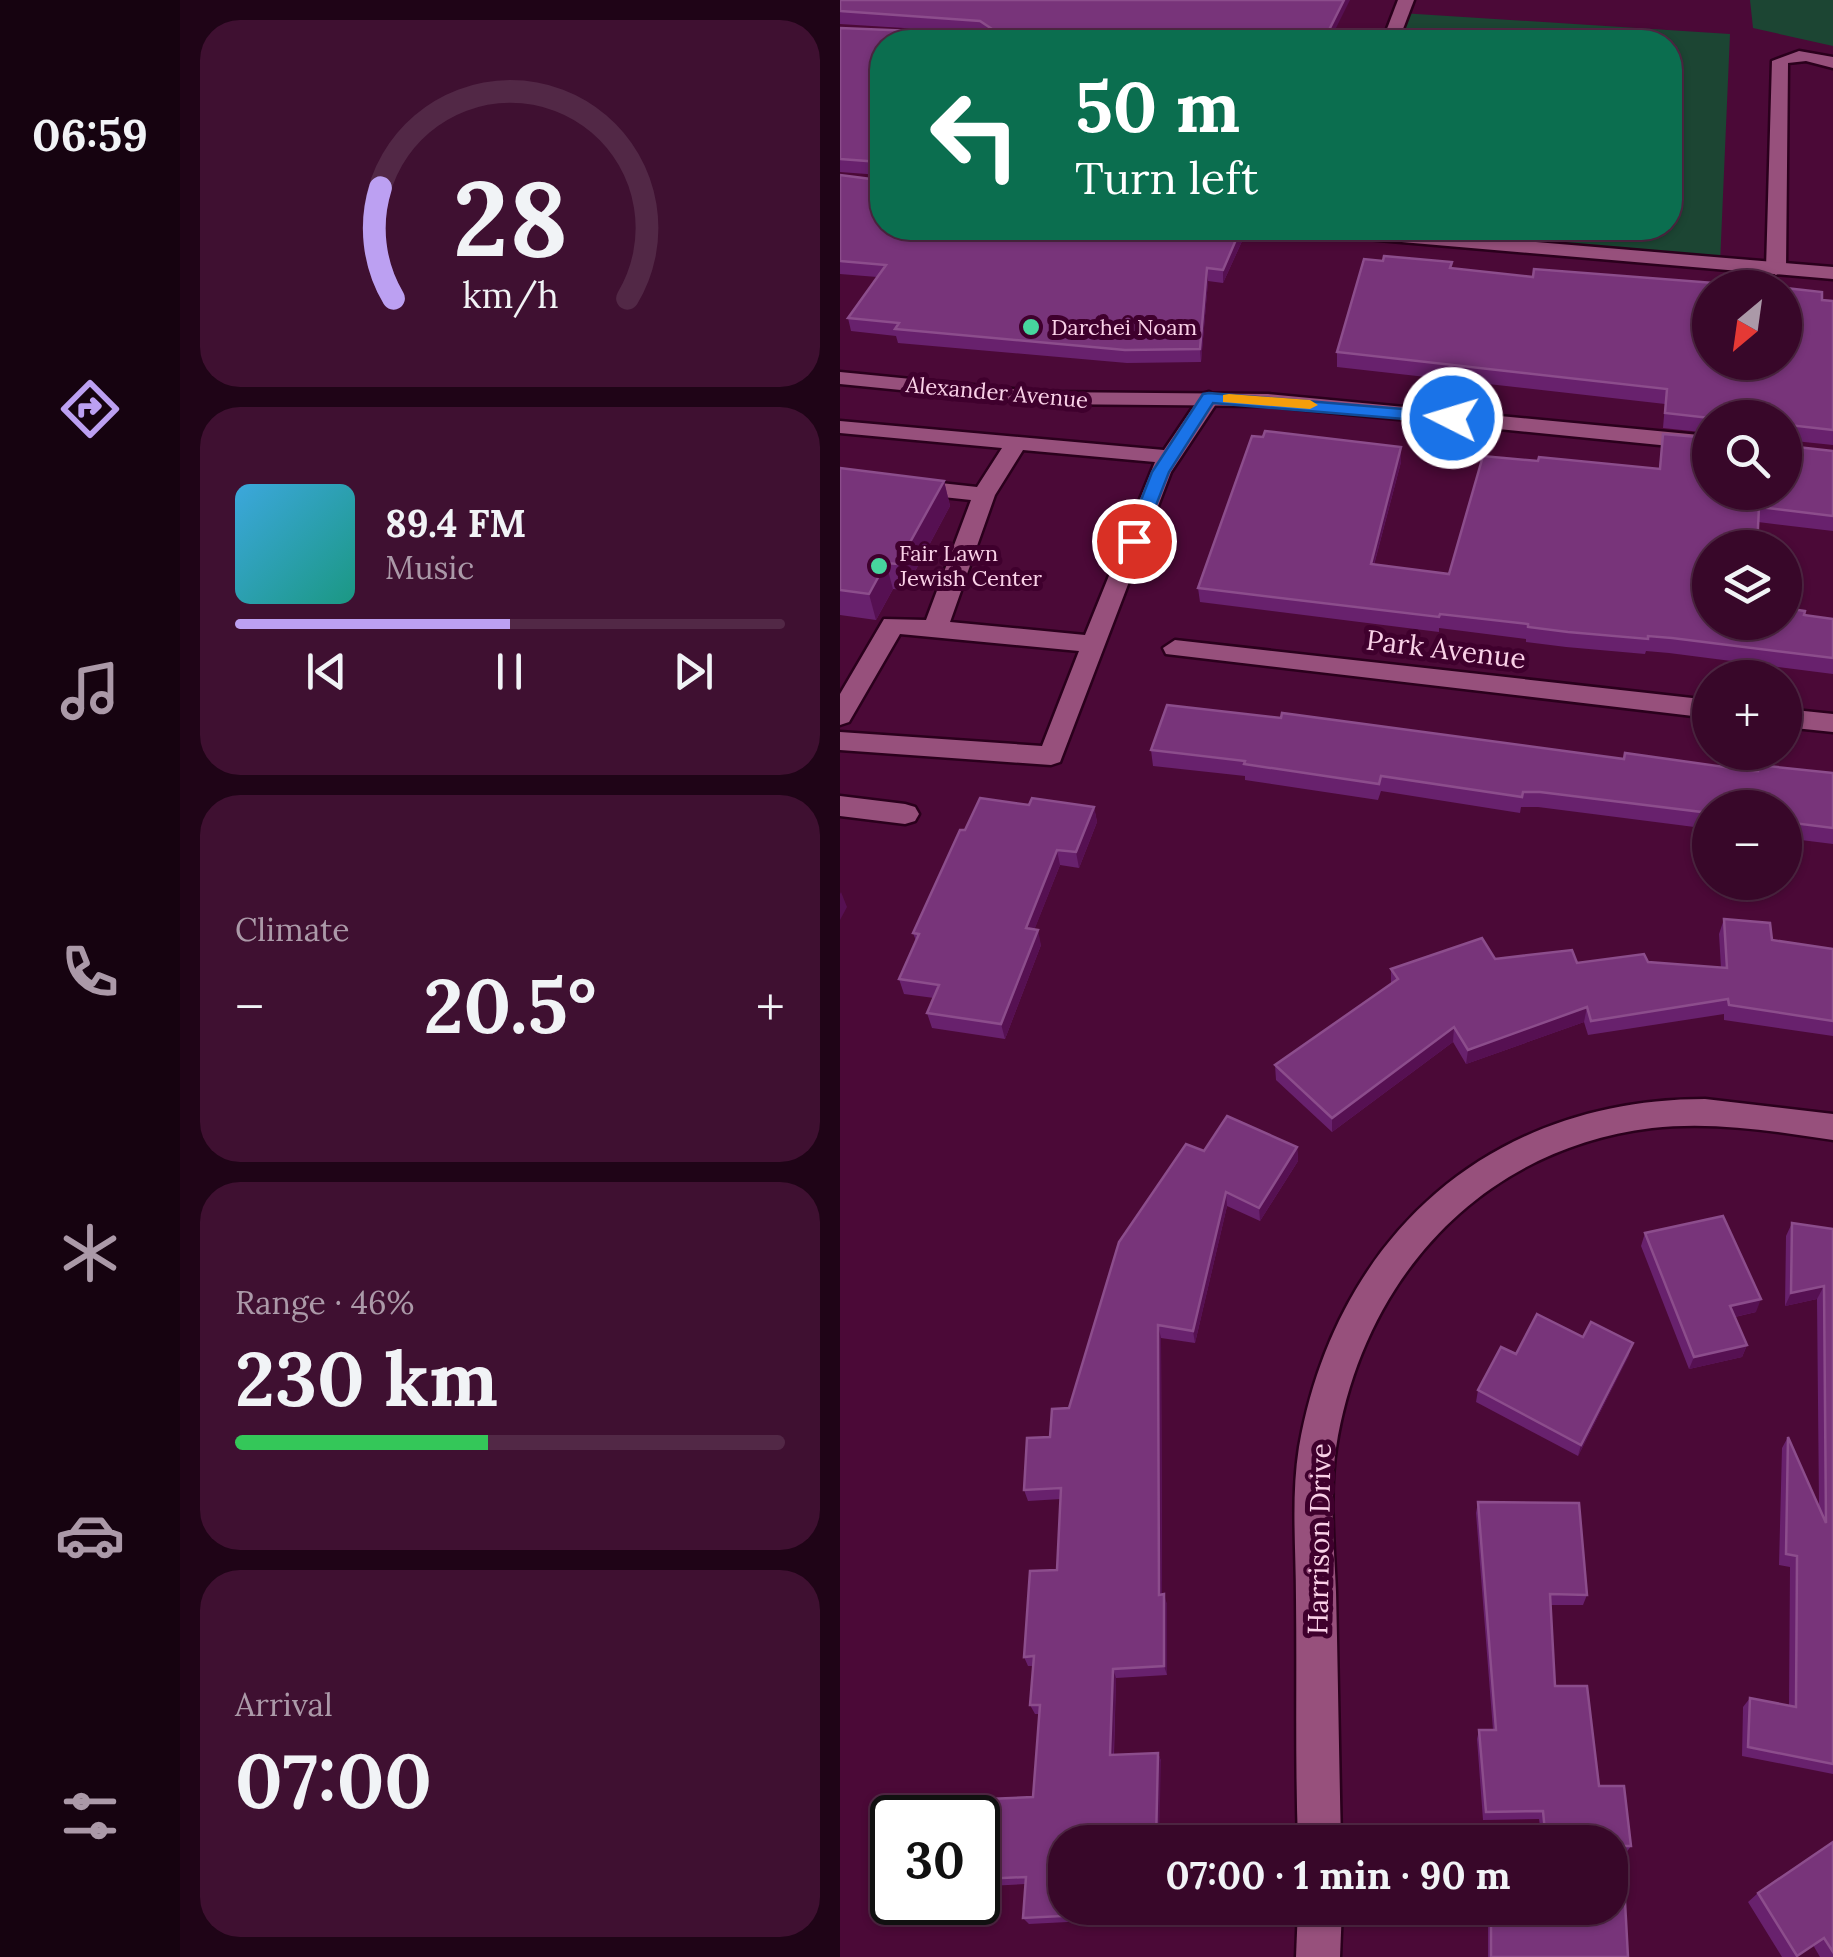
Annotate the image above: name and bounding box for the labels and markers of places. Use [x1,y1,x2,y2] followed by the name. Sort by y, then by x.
[1051,313,1197,341] place label: Darchei Noam
[1020,316,1042,338] marker: Darchei Noam
[1092,499,1177,584] pin
[898,539,1043,592] place label: Fair Lawn Jewish Center
[868,555,890,577] marker: Fair Lawn Jewish Center

